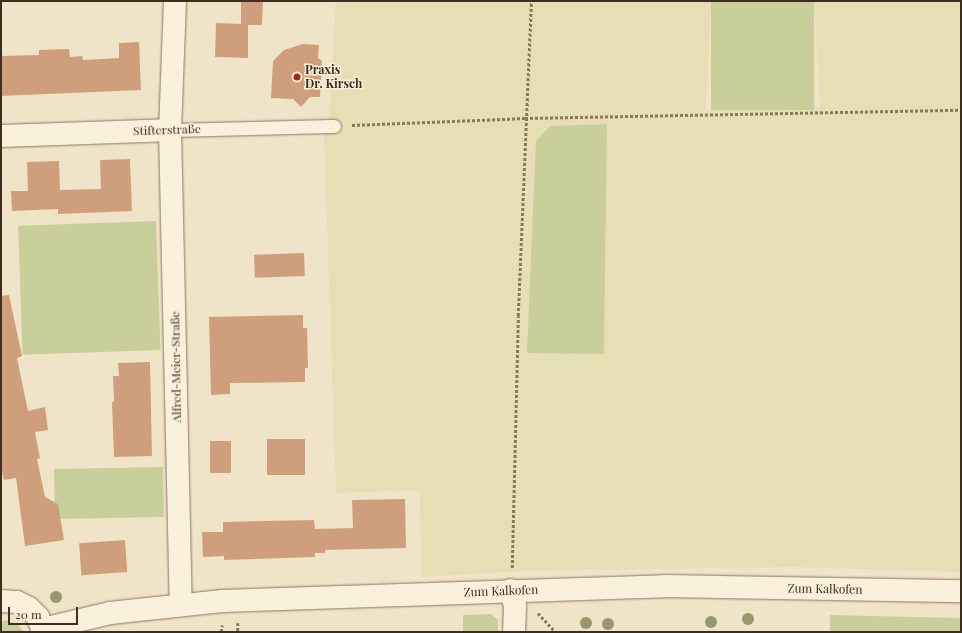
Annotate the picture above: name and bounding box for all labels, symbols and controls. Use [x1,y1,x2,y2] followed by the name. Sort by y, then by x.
[305,63,362,91] place label: Praxis Dr. Kirsch
[292,72,302,82] marker: Praxis Dr. Kirsch
[133,122,201,138] street label: Stifterstraße
[168,311,184,423] street label: Alfred-Meier-Straße
[787,581,863,597] street label: Zum Kalkofen
[463,582,539,600] street label: Zum Kalkofen
[10,599,80,625] scale bar
[15,606,42,622] text: 20 m

